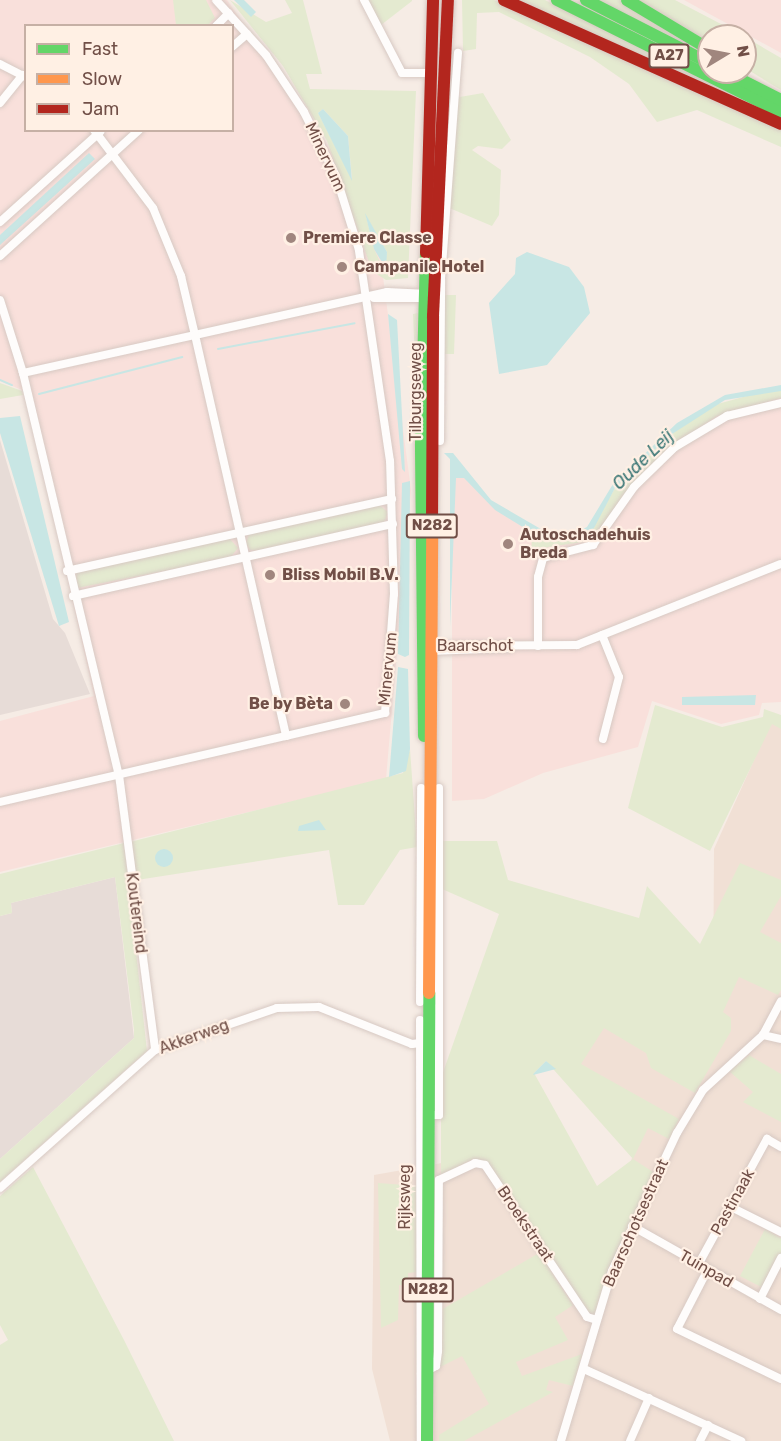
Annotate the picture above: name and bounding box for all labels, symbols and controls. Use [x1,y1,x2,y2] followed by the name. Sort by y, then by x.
[24,24,234,132] legend
[697,24,757,84] north arrow
[82,38,118,60] text: Fast
[648,44,690,68] road number: A27
[733,44,754,58] text: N
[82,68,122,90] text: Slow
[82,98,119,120] text: Jam
[301,119,349,195] street label: Minervum
[303,228,432,248] place label: Premiere Classe
[284,231,298,245] marker: Premiere Classe
[354,257,484,277] place label: Campanile Hotel
[335,260,349,274] marker: Campanile Hotel
[406,342,426,442] street label: Tilburgseweg
[608,425,678,495] water label: Oude Leij
[405,514,459,538] road number: N282
[520,525,651,563] place label: Autoschadehuis Breda
[501,537,515,551] marker: Autoschadehuis Breda
[282,565,399,585] place label: Bliss Mobil B.V.
[263,568,277,582] marker: Bliss Mobil B.V.
[375,631,401,707] street label: Minervum
[437,636,513,656] street label: Baarschot
[248,694,333,714] place label: Be by Bèta
[338,697,352,711] marker: Be by Bèta
[122,872,150,954] street label: Koutereind
[156,1015,232,1059] street label: Akkerweg
[599,1156,673,1290] street label: Baarschotsestraat
[395,1164,415,1230] street label: Rijksweg
[707,1165,759,1239] street label: Pastinaak
[493,1183,557,1265] street label: Broekstraat
[676,1246,736,1292] street label: Tuinpad
[401,1278,455,1302] road number: N282

